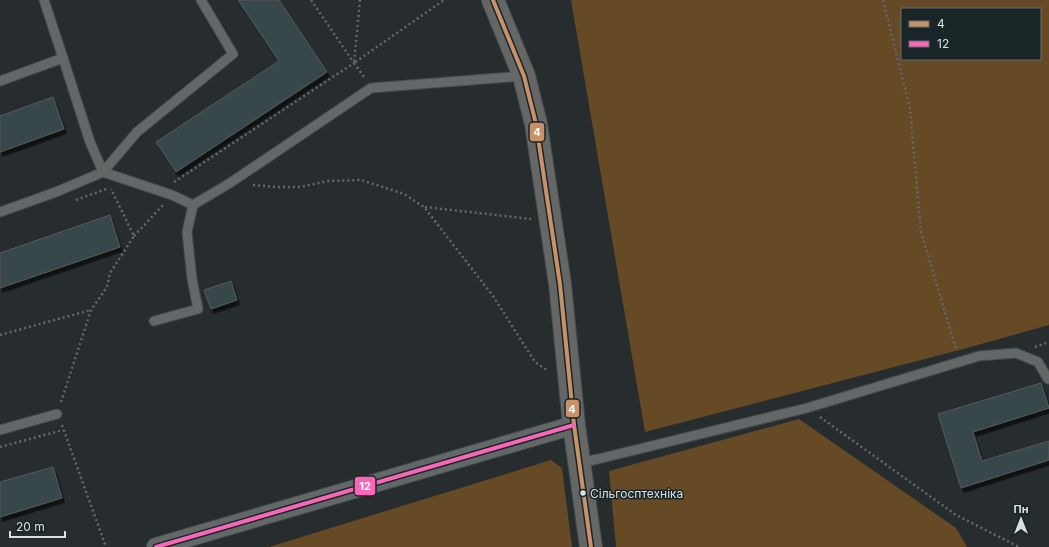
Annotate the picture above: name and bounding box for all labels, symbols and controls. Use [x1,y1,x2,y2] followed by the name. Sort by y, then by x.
[901,8,1041,60] legend
[937,16,945,31] text: 4
[937,36,949,51] text: 12
[529,122,545,142] line badge: 4
[533,125,541,139] text: 4
[565,399,580,418] line badge: 4
[568,402,576,416] text: 4
[354,476,376,496] line badge: 12
[359,479,371,493] text: 12
[590,486,683,501] place label: Сільгосптехніка
[578,488,588,498] marker: Сільгосптехніка
[1001,499,1041,539] north arrow
[1013,502,1029,516] text: Пн
[10,513,65,539] scale bar
[16,519,45,534] text: 20 m

